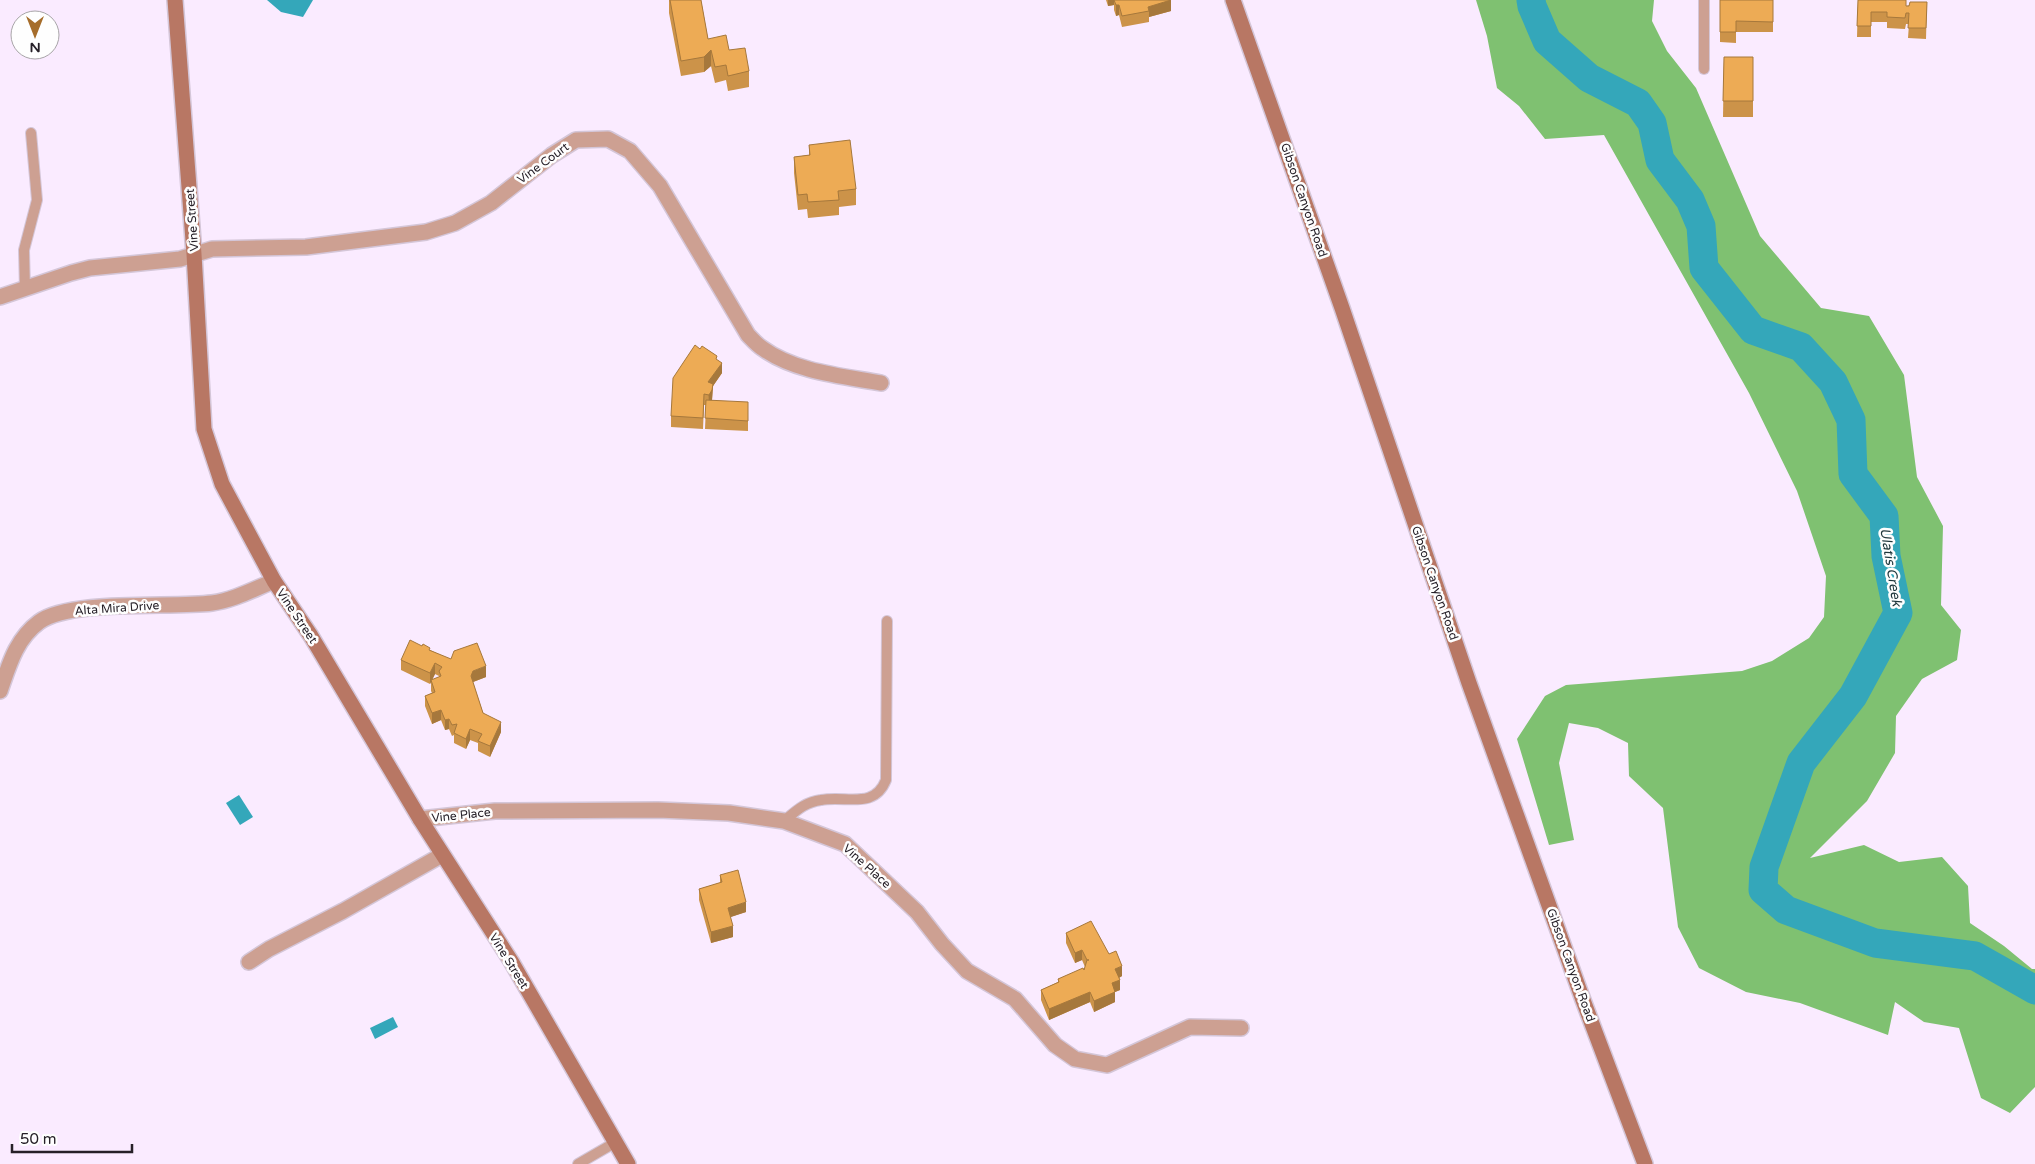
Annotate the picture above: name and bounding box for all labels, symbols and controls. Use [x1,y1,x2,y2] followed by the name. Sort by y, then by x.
[10,10,60,60] north arrow
[29,39,41,56] text: N
[514,139,572,186] street label: Vine Court
[1278,141,1330,259] street label: Gibson Canyon Road
[183,188,201,252] street label: Vine Street
[1409,524,1461,642] street label: Gibson Canyon Road
[1876,527,1906,609] water label: Ulatis Creek
[274,586,321,646] street label: Vine Street
[74,598,160,618] street label: Alta Mira Drive
[431,805,491,825] street label: Vine Place
[840,841,894,891] street label: Vine Place
[1544,906,1598,1024] street label: Gibson Canyon Road
[486,931,532,992] street label: Vine Street
[12,1122,132,1154] scale bar
[20,1130,57,1148] text: 50 m

